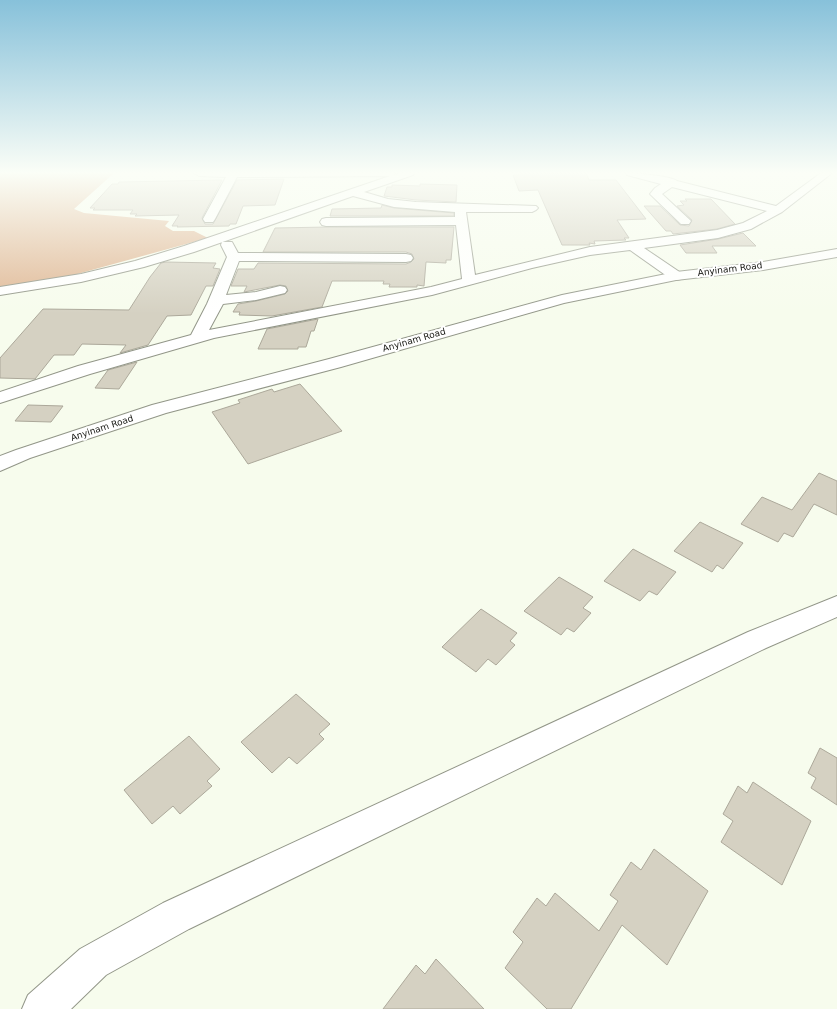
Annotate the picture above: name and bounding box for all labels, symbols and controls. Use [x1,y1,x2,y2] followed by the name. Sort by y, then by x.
[697,260,763,278] street label: Anyinam Road
[381,326,447,354] street label: Anyinam Road
[69,413,135,443] street label: Anyinam Road

